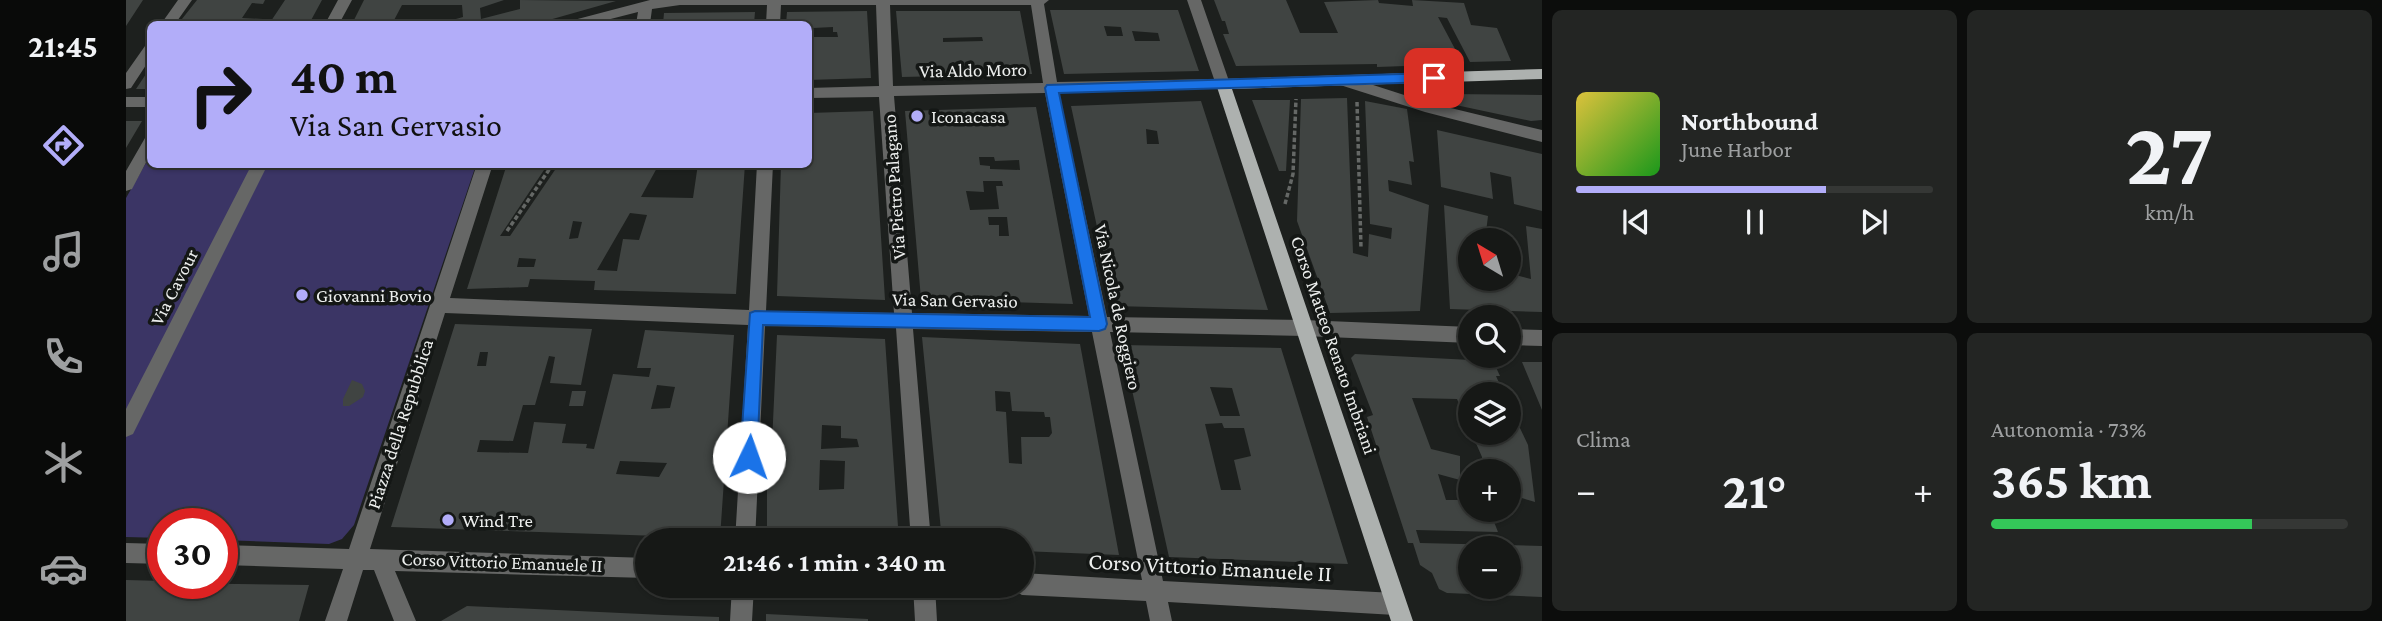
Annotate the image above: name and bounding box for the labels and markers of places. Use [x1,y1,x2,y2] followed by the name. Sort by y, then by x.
[1404,48,1464,108] pin
[931,106,1006,127] place label: Iconacasa
[909,108,925,124] marker: Iconacasa
[316,285,432,306] place label: Giovanni Bovio
[294,287,310,303] marker: Giovanni Bovio
[462,510,533,531] place label: Wind Tre
[440,512,456,528] marker: Wind Tre

